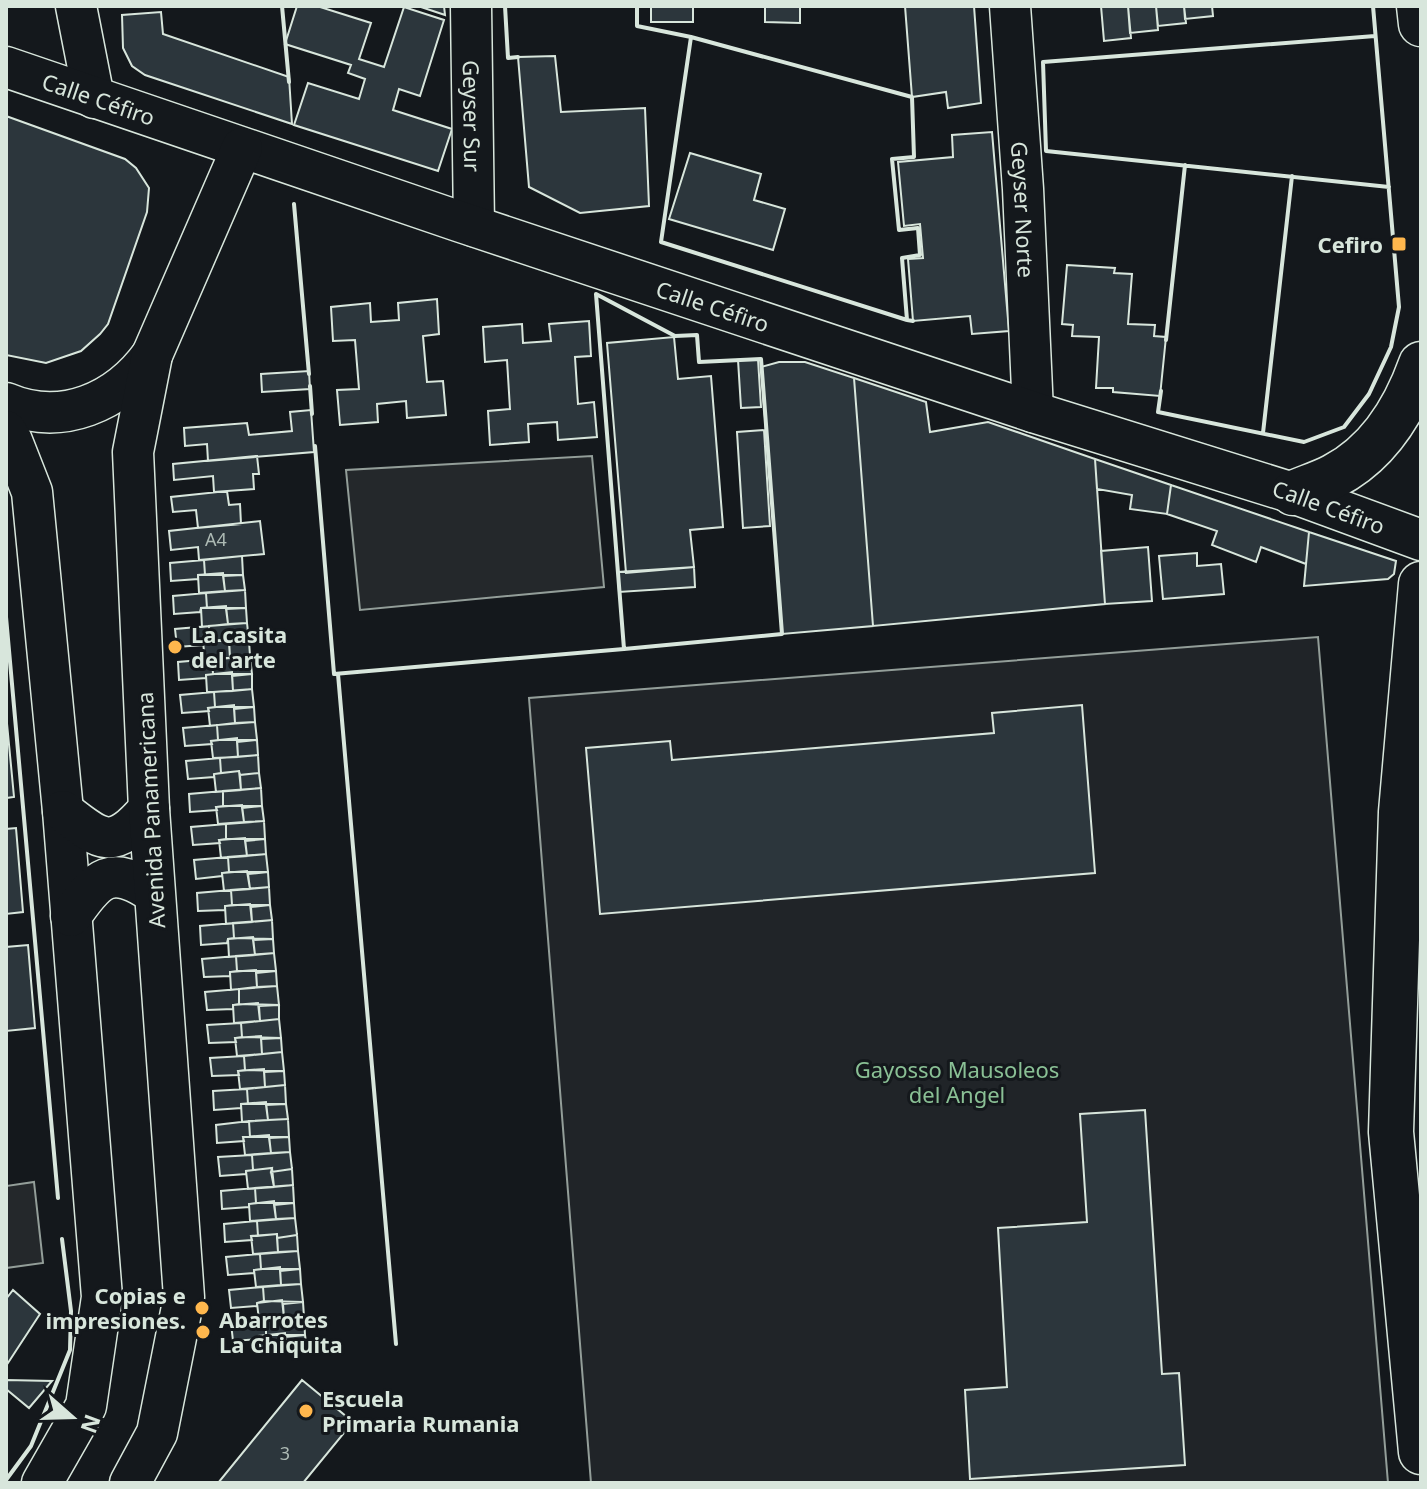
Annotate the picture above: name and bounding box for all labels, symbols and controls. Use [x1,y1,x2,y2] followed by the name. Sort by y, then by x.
[457,60,488,172] street label: Geyser Sur
[38,65,159,132] street label: Calle Céfiro
[1005,140,1042,278] street label: Geyser Norte
[1318,229,1383,259] place label: Cefiro
[1390,235,1408,253] marker: Cefiro
[652,273,773,338] street label: Calle Céfiro
[1269,473,1389,540] street label: Calle Céfiro
[205,527,227,551] house number: A4
[191,619,287,674] place label: La casita del arte
[166,638,184,656] marker: La casita del arte
[129,691,171,929] street label: Avenida Panamericana
[855,1054,1059,1109] park label: Gayosso Mausoleos del Angel
[46,1280,186,1335] place label: Copias e impresiones.
[193,1299,211,1317] marker: Copias e impresiones.
[219,1304,343,1359] place label: Abarrotes La Chiquita
[194,1323,212,1341] marker: Abarrotes La Chiquita
[32,1377,112,1457] north arrow
[322,1383,519,1438] place label: Escuela Primaria Rumania
[297,1402,315,1420] marker: Escuela Primaria Rumania
[75,1411,109,1438] text: N
[280,1441,290,1465] house number: 3

